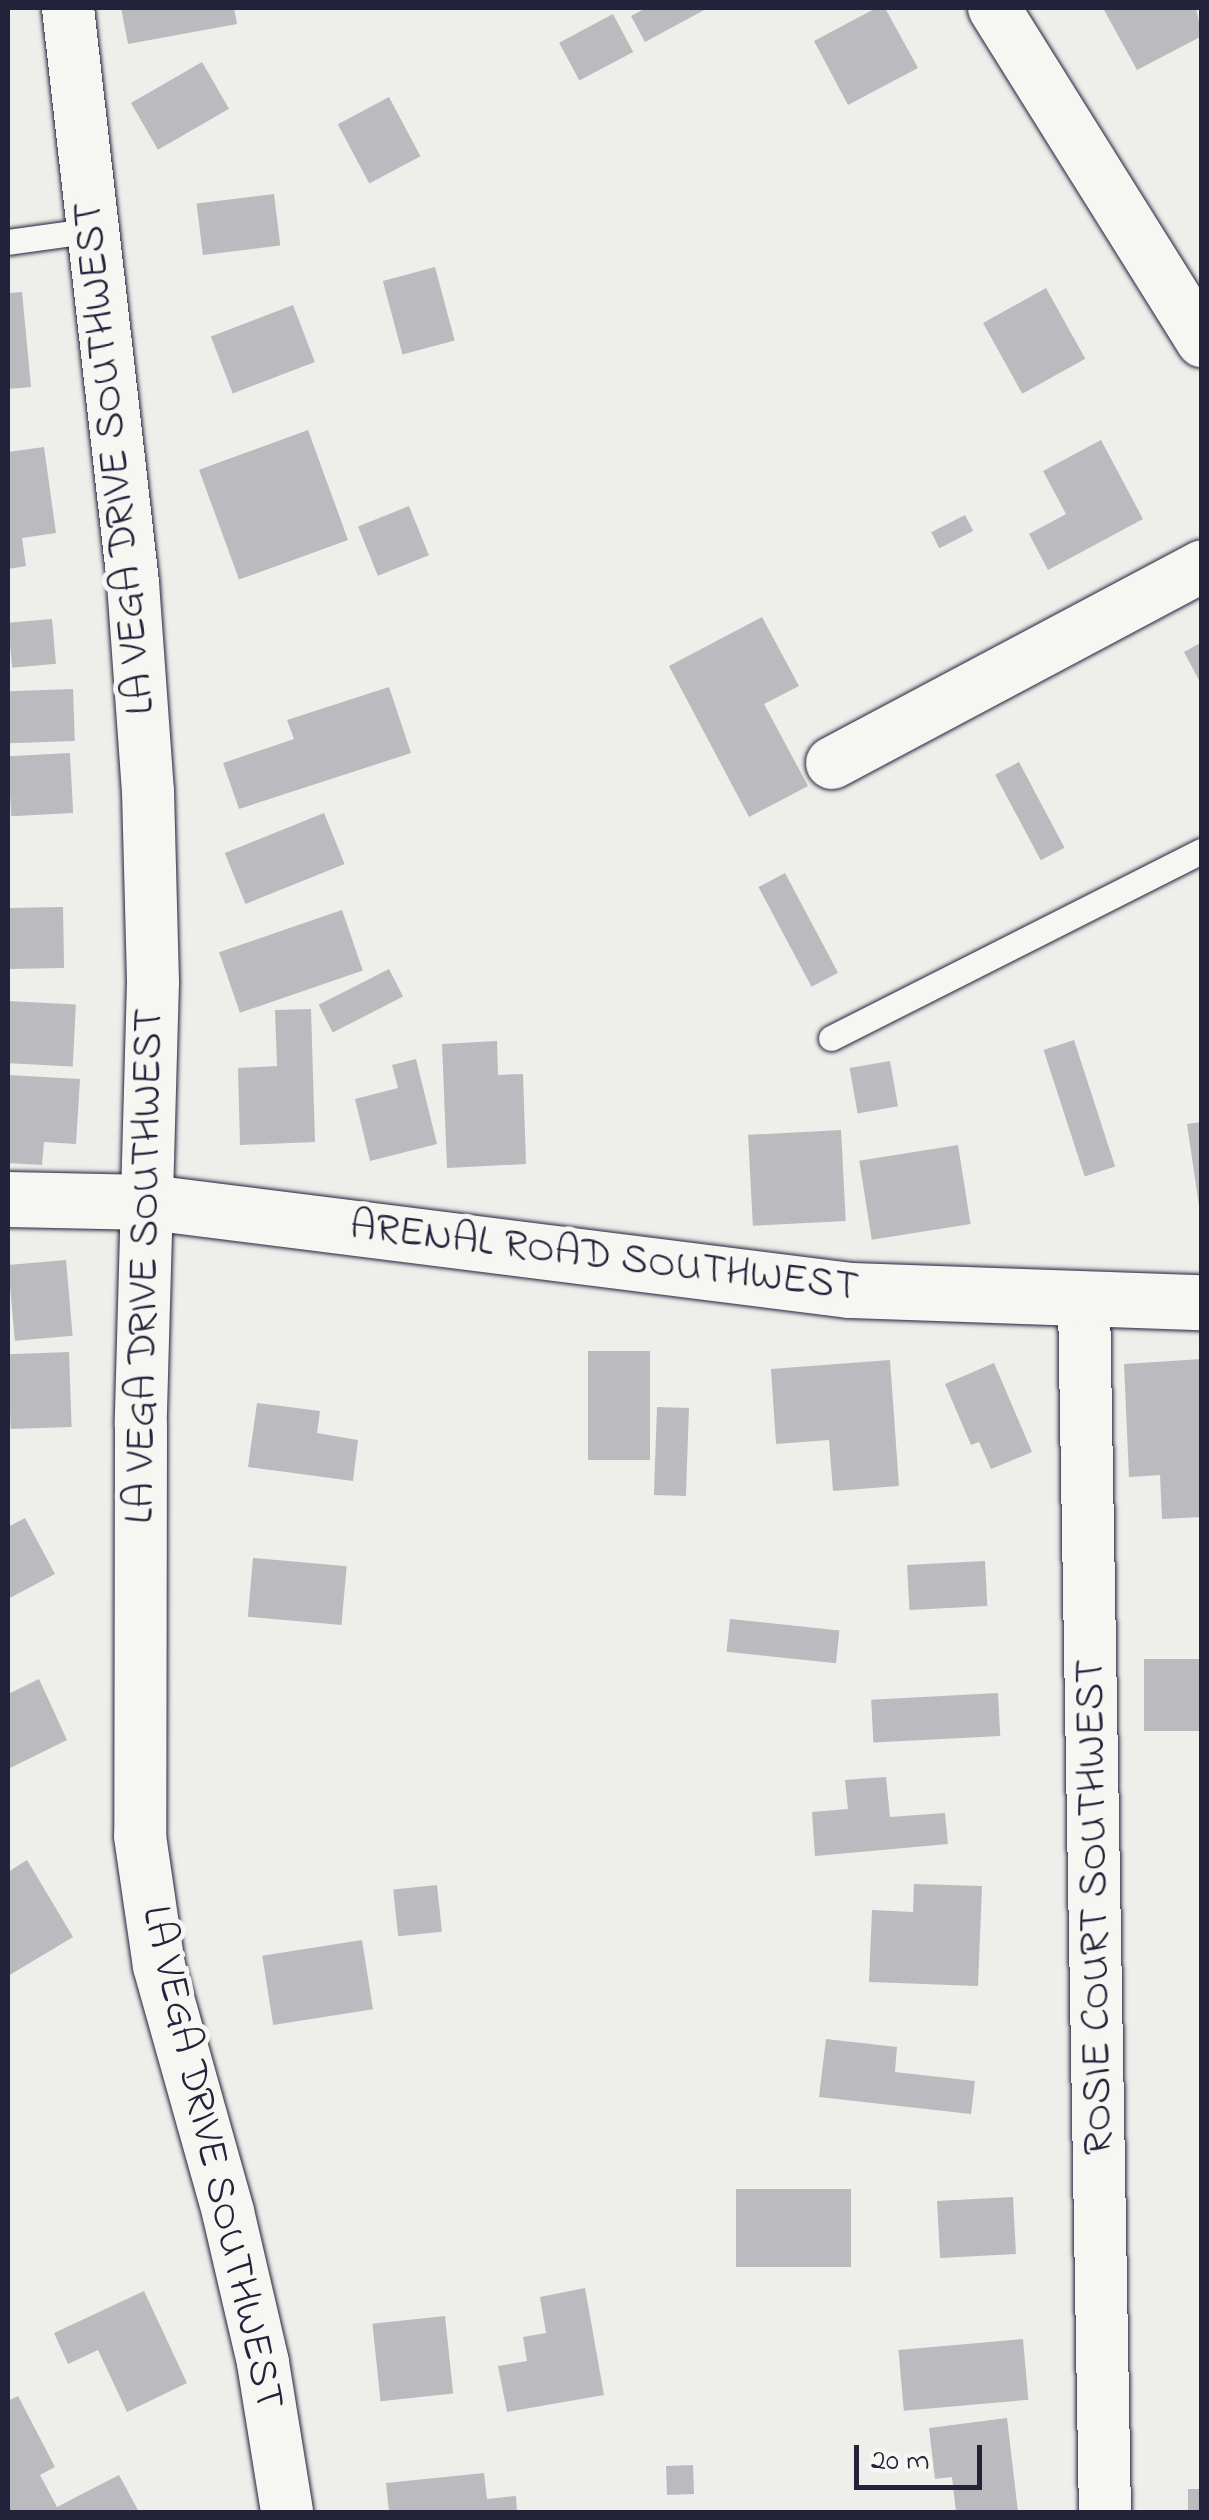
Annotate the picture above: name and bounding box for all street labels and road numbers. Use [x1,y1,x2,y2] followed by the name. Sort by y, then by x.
[64,199,168,717] street label: LA VEGA DRIVE SOUTHWEST
[116,1008,176,1524] street label: LA VEGA DRIVE SOUTHWEST
[347,1202,861,1314] street label: ARENAL ROAD SOUTHWEST
[1066,1658,1126,2156] street label: ROSIE COURT SOUTHWEST
[128,1901,294,2415] street label: LA VEGA DRIVE SOUTHWEST

